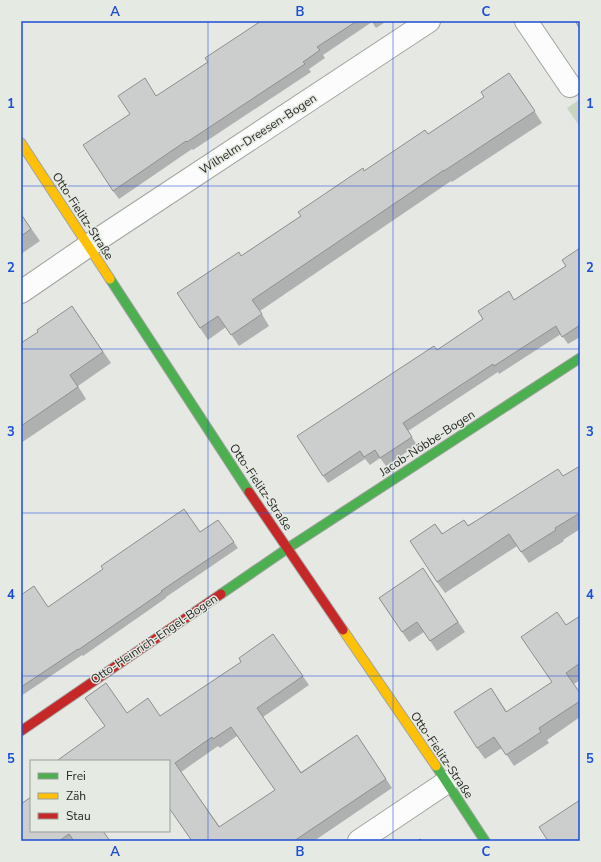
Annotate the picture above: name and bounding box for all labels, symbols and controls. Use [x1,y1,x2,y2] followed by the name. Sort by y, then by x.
[110,3,120,21] text: A
[296,3,305,21] text: B
[482,3,491,21] text: C
[196,90,320,178] street label: Wilhelm-Dreesen-Bogen
[7,95,15,113] text: 1
[586,95,594,113] text: 1
[49,169,117,263] street label: Otto-Fielitz-Straße
[7,259,15,277] text: 2
[586,259,594,277] text: 2
[375,406,478,480] street label: Jacob-Nöbbe-Bogen
[7,423,15,441] text: 3
[586,423,594,441] text: 3
[226,440,296,534] street label: Otto-Fielitz-Straße
[7,586,15,604] text: 4
[586,586,594,604] text: 4
[87,590,221,688] street label: Otto-Heinrich-Engel-Bogen
[407,708,477,802] street label: Otto-Fielitz-Straße
[7,750,15,768] text: 5
[586,750,594,768] text: 5
[30,760,170,832] legend
[66,768,86,784] text: Frei
[66,788,86,804] text: Zäh
[66,808,91,824] text: Stau
[110,843,120,861] text: A
[296,843,305,861] text: B
[482,843,491,861] text: C

